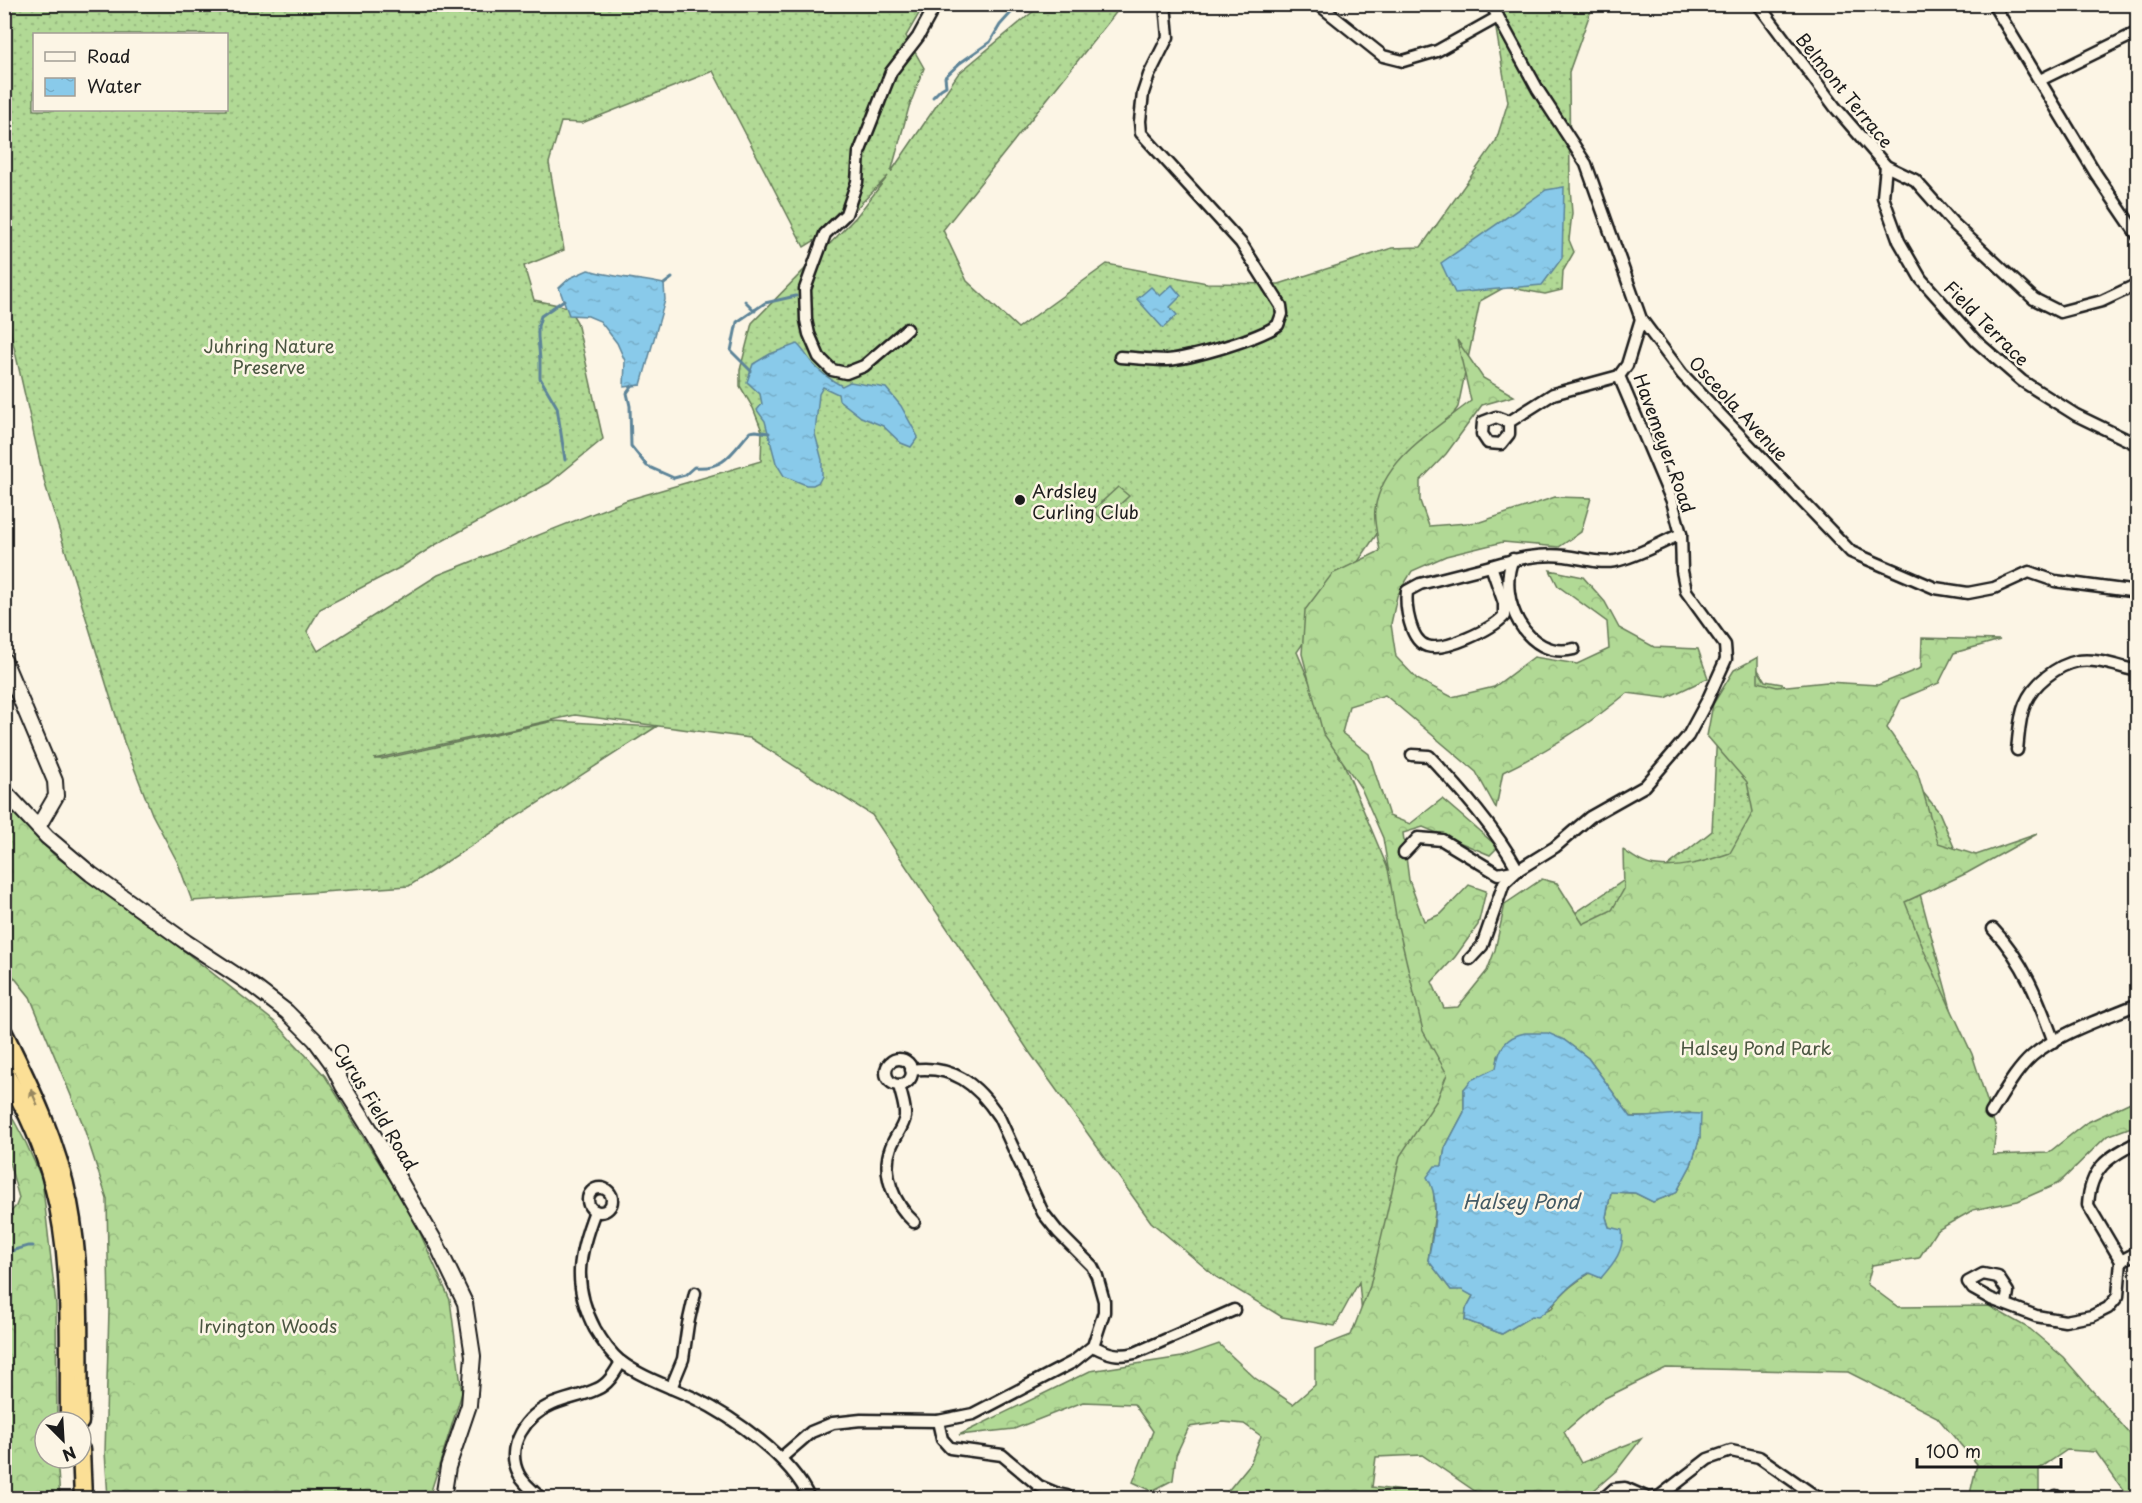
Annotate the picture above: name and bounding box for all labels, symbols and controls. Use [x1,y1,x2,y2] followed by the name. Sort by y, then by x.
[1790,27,1900,153] street label: Belmont Terrace
[33,33,228,111] legend
[87,42,131,69] text: Road
[87,72,142,99] text: Water
[1938,274,2036,372] street label: Field Terrace
[203,332,335,380] park label: Juhring Nature Preserve
[1683,349,1795,467] street label: Osceola Avenue
[1627,370,1703,516] street label: Havemeyer Road
[1032,477,1139,525] place label: Ardsley Curling Club
[1013,493,1027,507] marker: Ardsley Curling Club
[1681,1034,1832,1061] park label: Halsey Pond Park
[327,1037,425,1175] street label: Cyrus Field Road
[29,1088,38,1106] one-way arrow
[1463,1186,1582,1216] water label: Halsey Pond
[199,1312,337,1339] park label: Irvington Woods
[33,1410,93,1470] north arrow
[1917,1431,2061,1469] scale bar
[1926,1437,1981,1464] text: 100 m
[59,1441,80,1468] text: N

